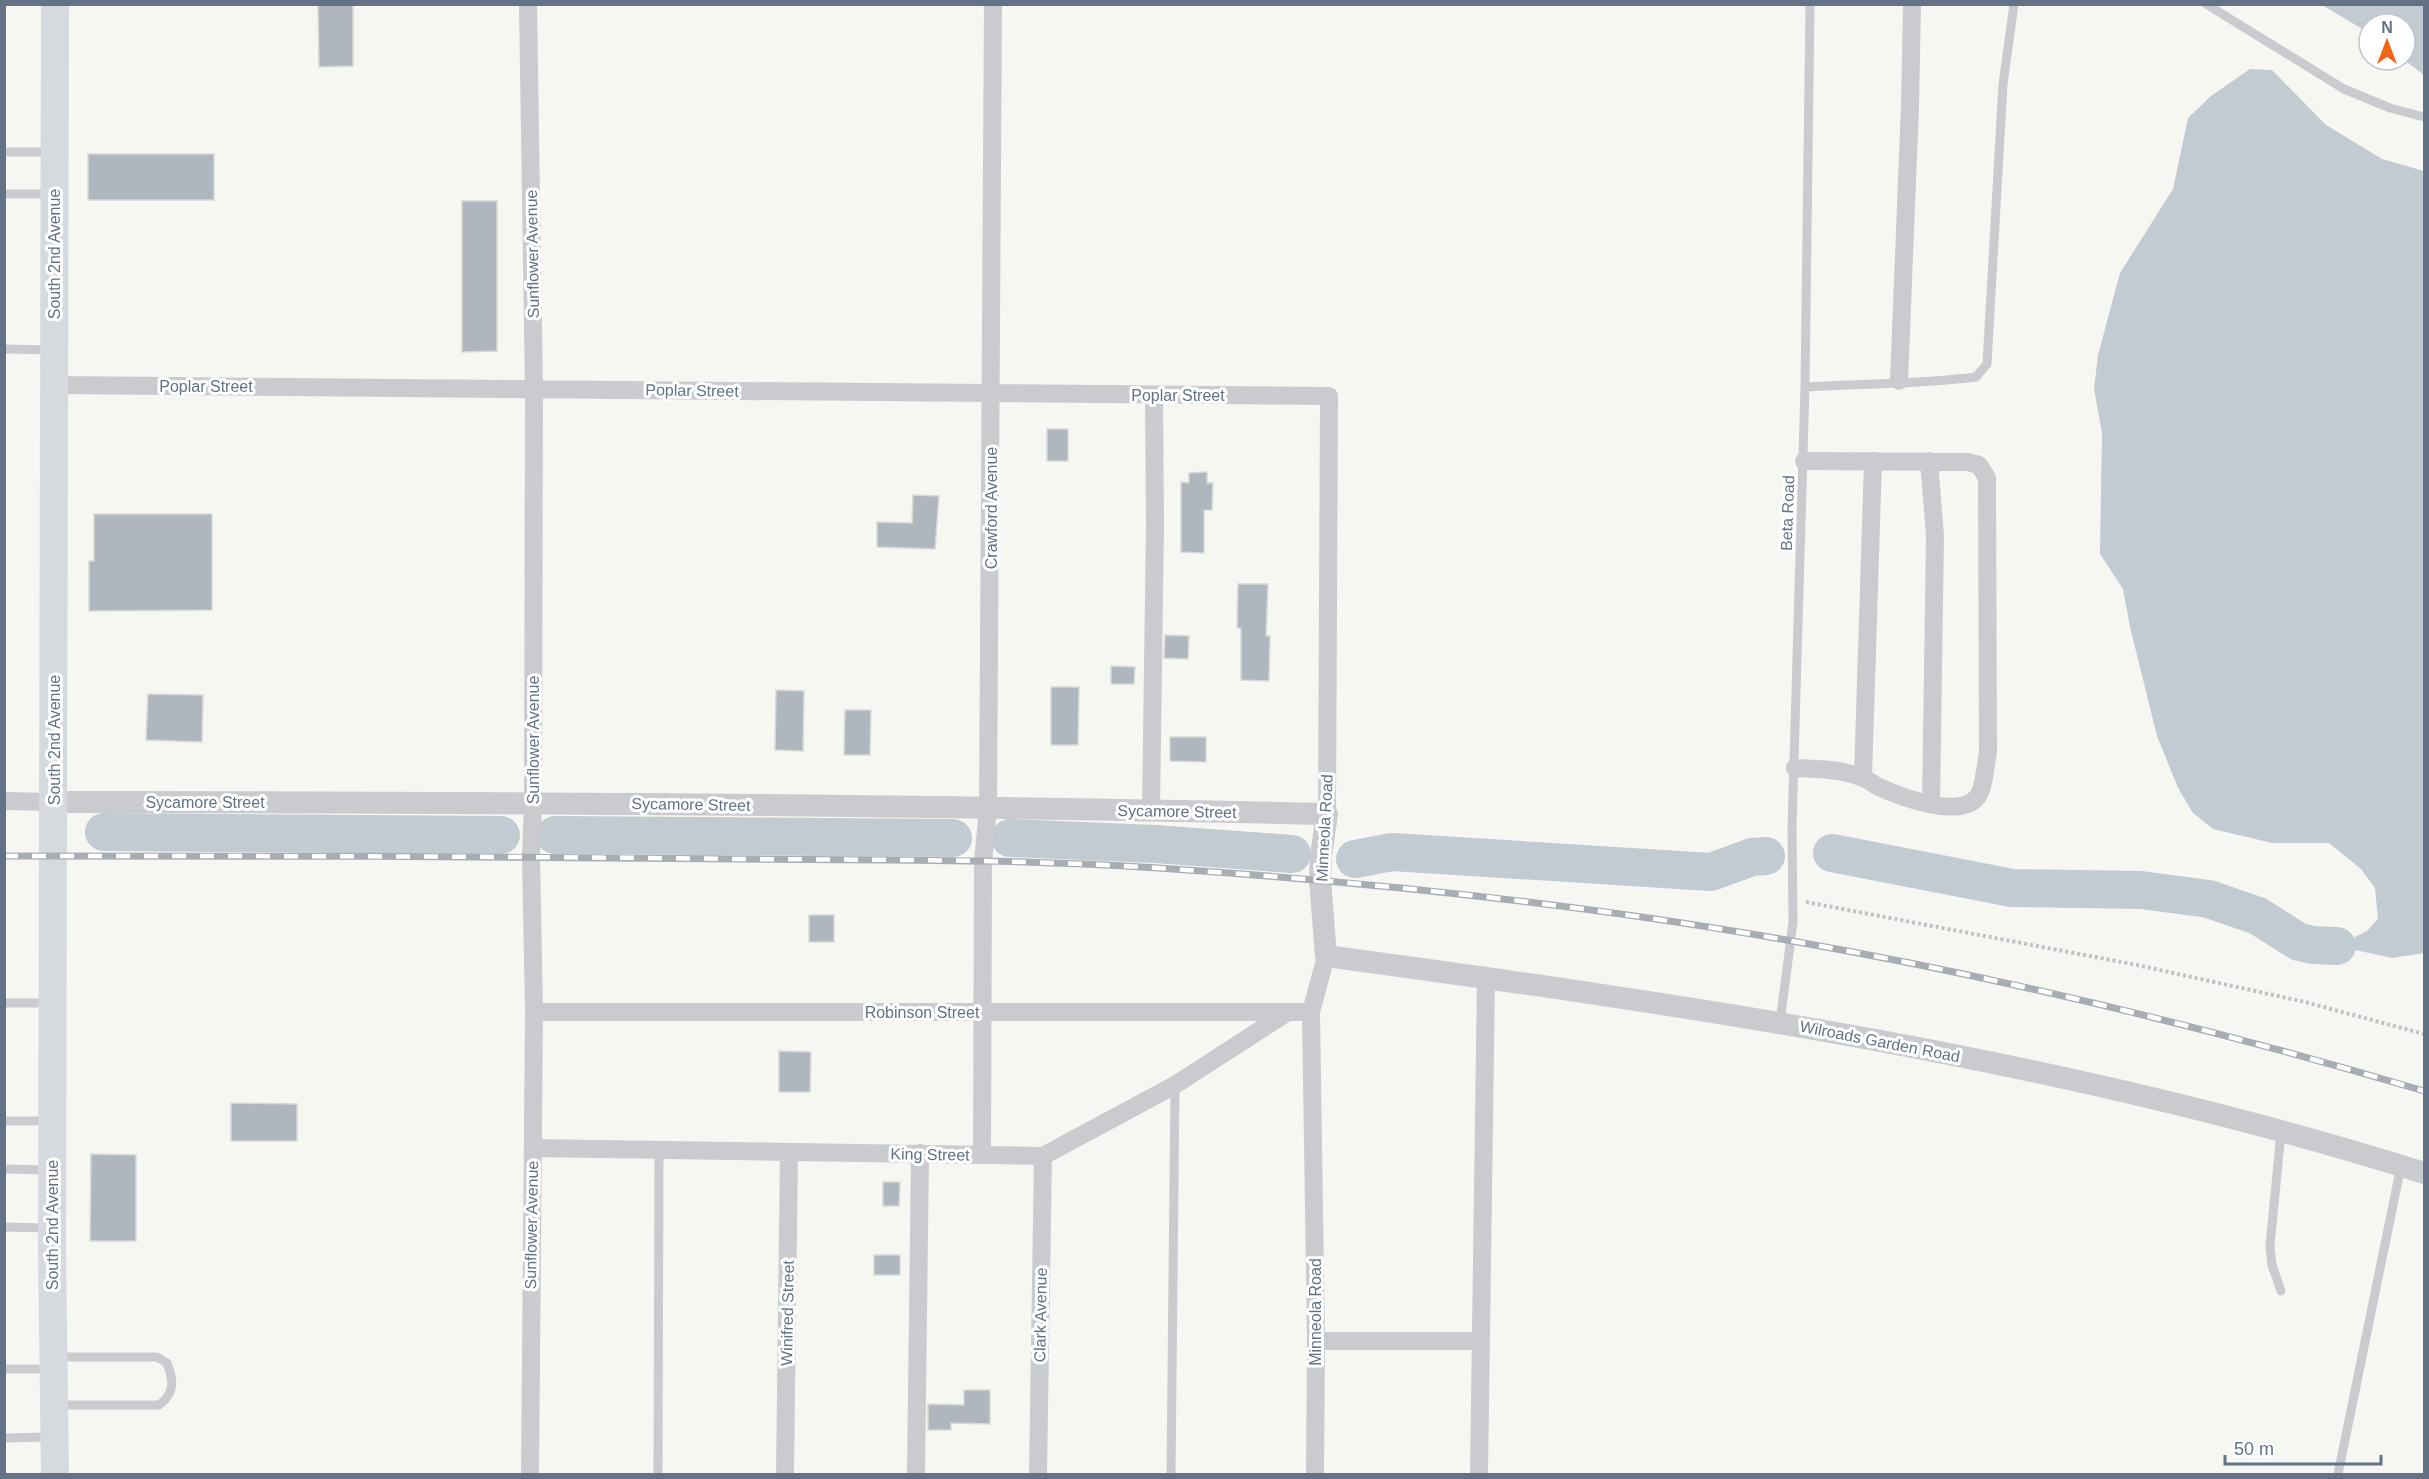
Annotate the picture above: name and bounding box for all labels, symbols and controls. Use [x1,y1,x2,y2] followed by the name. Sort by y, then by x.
[2357,12,2417,72] north arrow
[2381,19,2393,36] text: N
[46,189,63,319] street label: South 2nd Avenue
[523,189,542,318] street label: Sunflower Avenue
[159,378,253,395] street label: Poplar Street
[645,381,739,400] street label: Poplar Street
[1131,387,1225,404] street label: Poplar Street
[983,447,1000,569] street label: Crawford Avenue
[1778,475,1797,551] street label: Beta Road
[46,675,63,805] street label: South 2nd Avenue
[525,676,542,804] street label: Sunflower Avenue
[1313,774,1336,882] street label: Minneola Road
[145,794,265,811] street label: Sycamore Street
[631,795,751,814] street label: Sycamore Street
[1117,802,1237,821] street label: Sycamore Street
[865,1004,980,1021] street label: Robinson Street
[1798,1018,1961,1065] street label: Wilroads Garden Road
[890,1145,970,1164] street label: King Street
[44,1160,61,1290] street label: South 2nd Avenue
[522,1160,541,1289] street label: Sunflower Avenue
[1307,1258,1324,1366] street label: Minneola Road
[778,1259,797,1366] street label: Winifred Street
[1031,1267,1050,1363] street label: Clark Avenue
[2225,1428,2381,1466] scale bar
[2234,1439,2274,1459] text: 50 m

